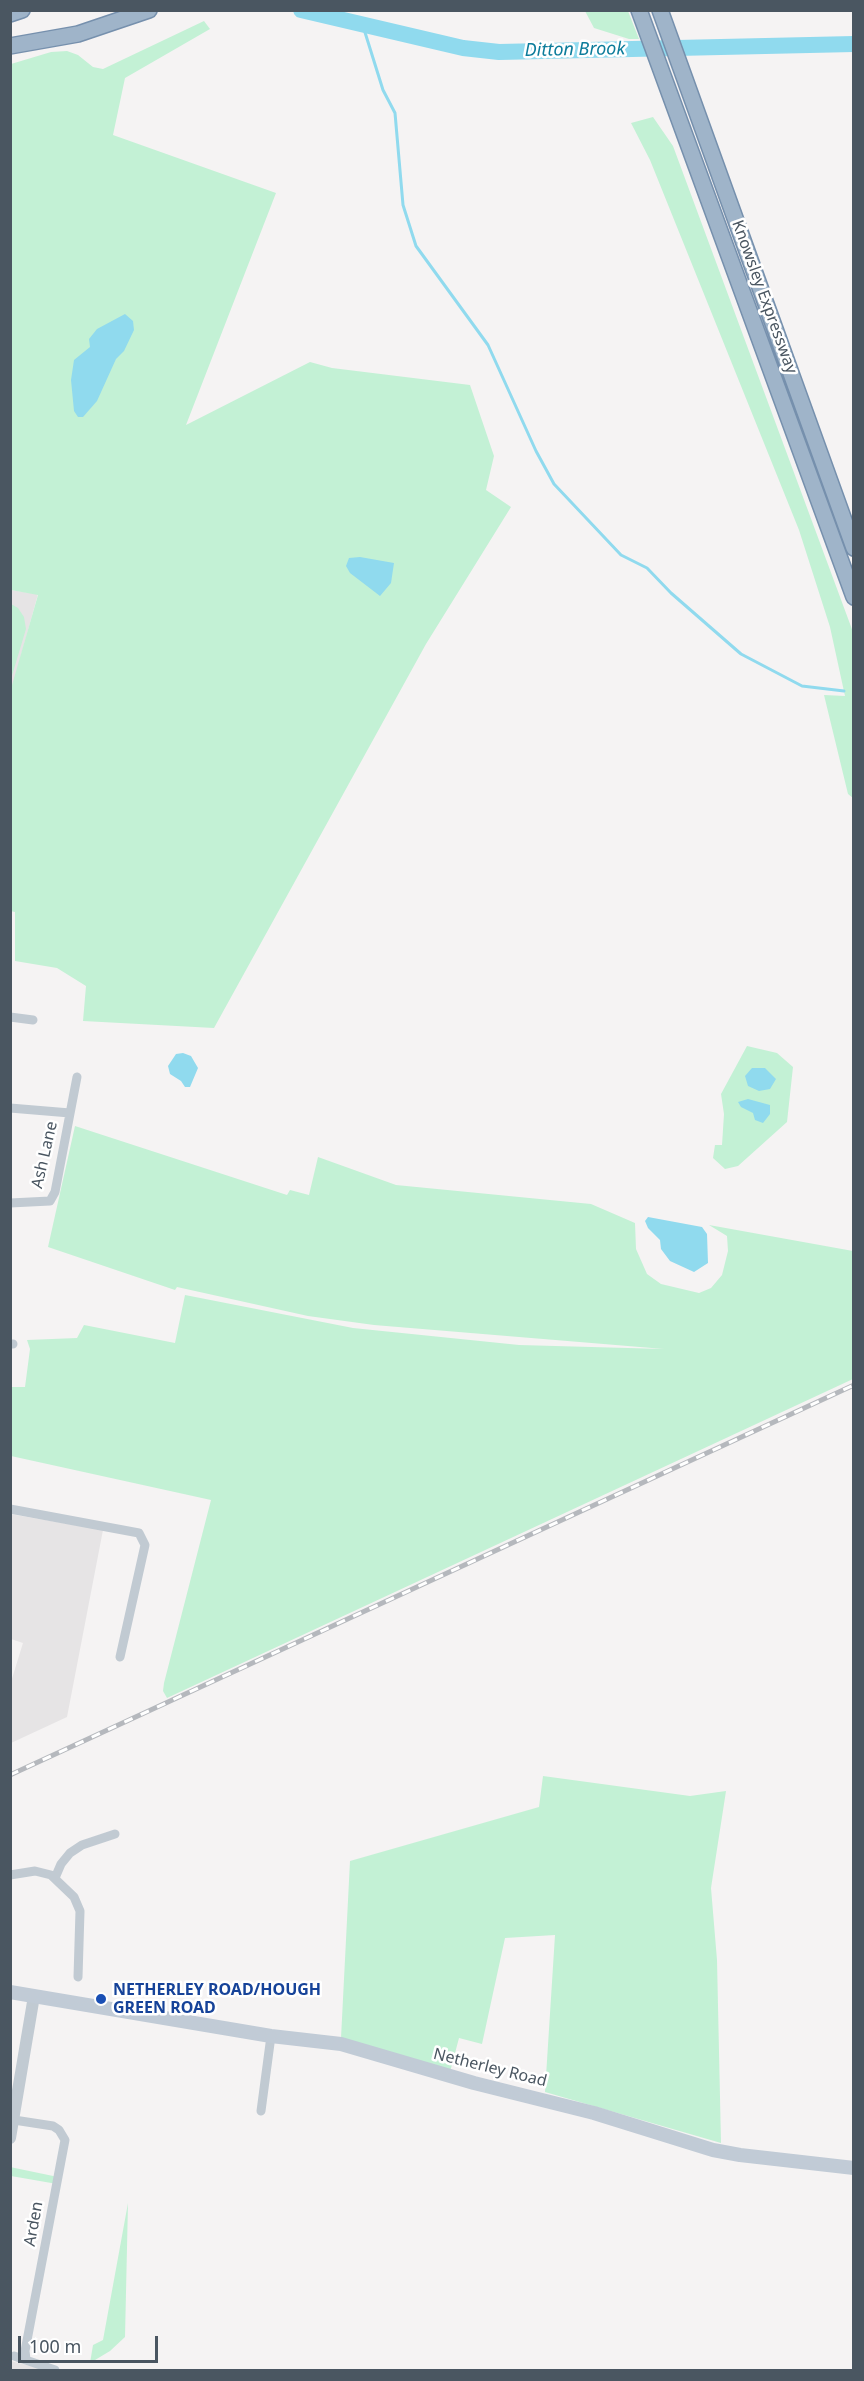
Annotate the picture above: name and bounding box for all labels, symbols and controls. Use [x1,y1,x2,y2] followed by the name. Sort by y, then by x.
[525,38,625,62] water label: Ditton Brook
[727,218,801,376] street label: Knowsley Expressway
[28,1120,62,1190] street label: Ash Lane
[113,1980,321,2018] place label: NETHERLEY ROAD/HOUGH GREEN ROAD
[94,1992,108,2006] marker: NETHERLEY ROAD/HOUGH GREEN ROAD
[431,2045,549,2091] street label: Netherley Road
[21,2200,47,2248] street label: Arden
[21,2324,160,2362] scale bar
[29,2334,81,2358] text: 100 m

